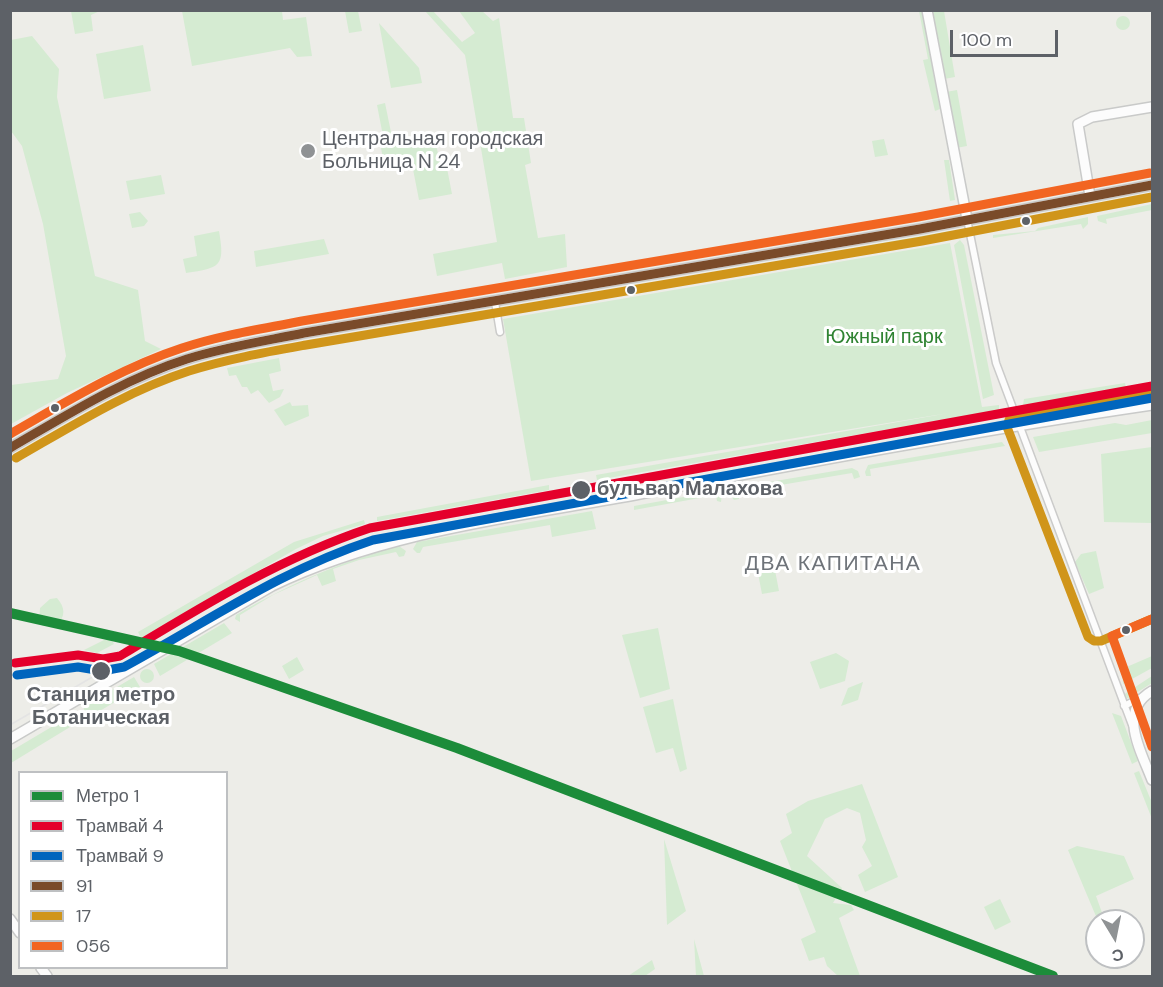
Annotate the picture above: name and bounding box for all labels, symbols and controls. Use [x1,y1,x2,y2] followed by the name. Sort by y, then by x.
[953,18,1061,56] scale bar
[961,28,1012,52] text: 100 m
[322,128,543,175] place label: Центральная городская Больница N 24
[299,142,317,160] marker: Центральная городская Больница N 24
[1020,215,1032,227] unlabelled marker
[625,284,637,296] unlabelled marker
[825,326,943,350] park label: Южный парк
[49,402,61,414] unlabelled marker
[597,478,783,502] place label: бульвар Малахова
[570,479,592,501] marker: бульвар Малахова
[745,551,921,577] district label: ДВА КАПИТАНА
[1120,624,1132,636] unlabelled marker
[90,660,112,682] marker: Станция метро Ботаническая
[27,684,175,731] place label: Станция метро Ботаническая
[18,771,228,969] legend
[76,784,139,808] text: Метро 1
[76,814,164,838] text: Трамвай 4
[76,844,164,868] text: Трамвай 9
[76,874,93,898] text: 91
[76,904,91,928] text: 17
[1085,909,1145,969] north arrow
[76,934,111,958] text: 056
[1110,944,1125,967] text: С

